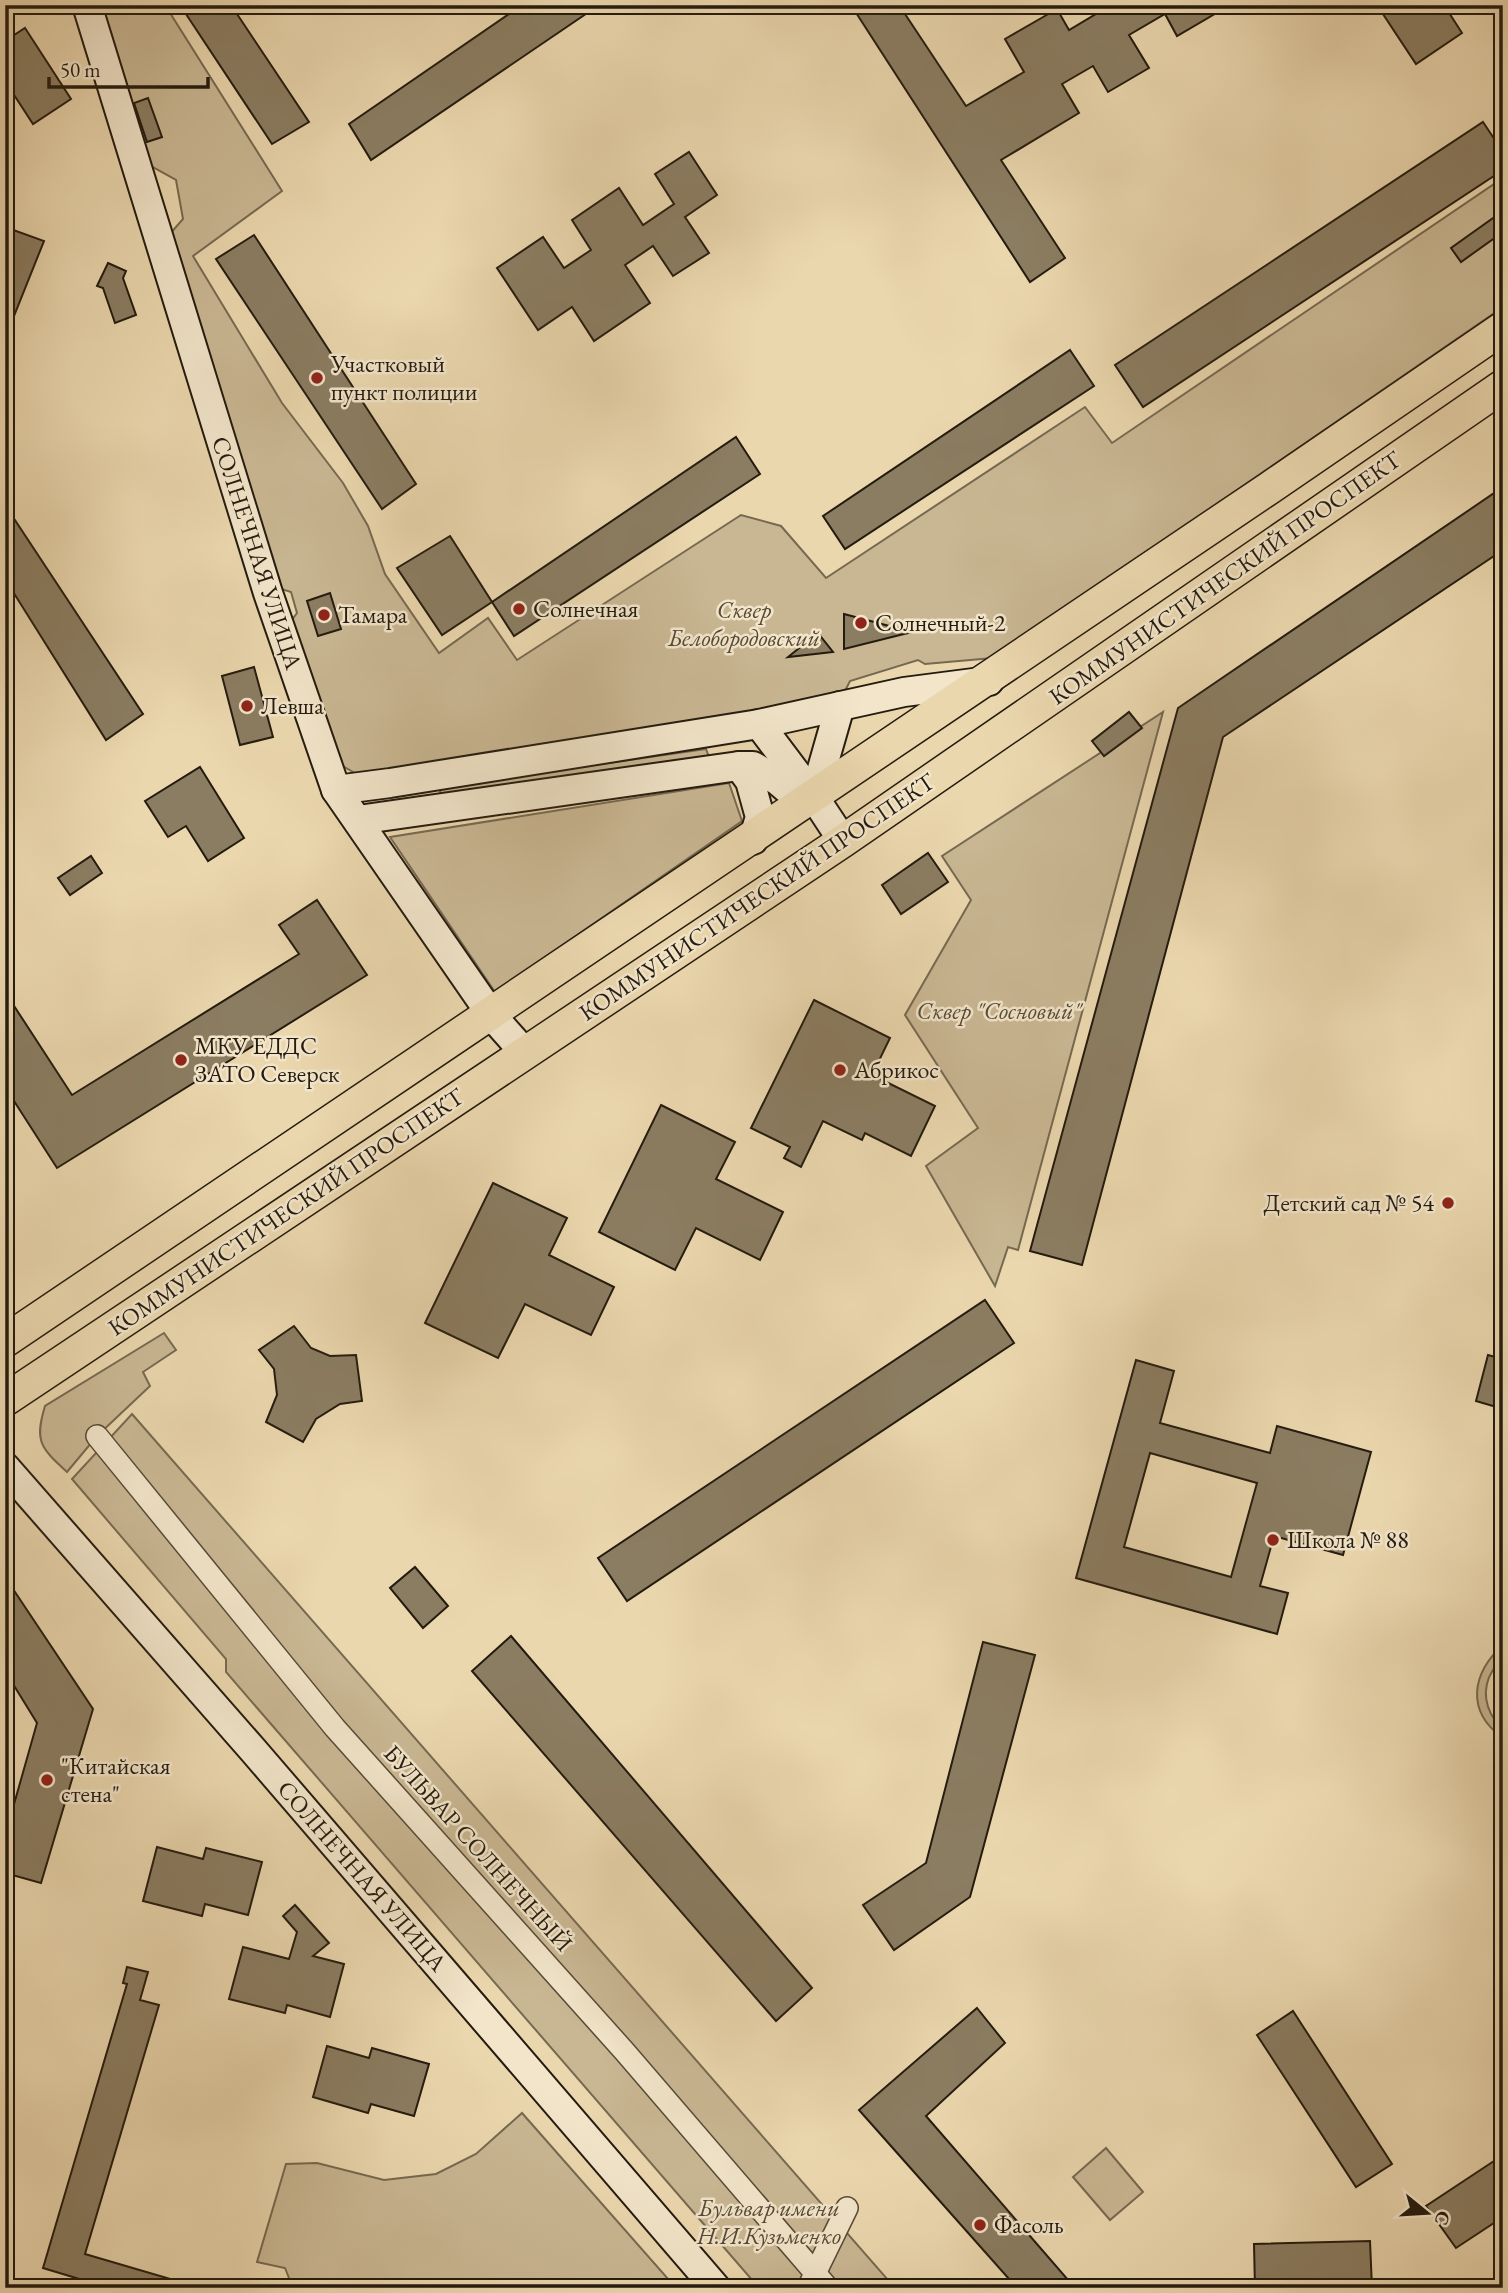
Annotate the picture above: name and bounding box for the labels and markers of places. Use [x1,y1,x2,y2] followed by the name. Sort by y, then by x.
[330,348,478,407] place label: Участковый пункт полиции
[309,370,325,386] marker: Участковый пункт полиции
[533,593,639,624] place label: Солнечная
[338,599,408,630] place label: Тамара
[511,601,527,617] marker: Солнечная
[316,607,332,623] marker: Тамара
[875,607,1006,638] place label: Солнечный-2
[853,615,869,631] marker: Солнечный-2
[261,690,324,721] place label: Левша
[239,698,255,714] marker: Левша
[195,1030,340,1089] place label: МКУ ЕДДС ЗАТО Северск
[173,1052,189,1068] marker: МКУ ЕДДС ЗАТО Северск
[853,1054,939,1085] place label: Абрикос
[832,1062,848,1078] marker: Абрикос
[1264,1187,1434,1218] place label: Детский сад № 54
[1440,1195,1456,1211] marker: Детский сад № 54
[1287,1524,1409,1555] place label: Школа № 88
[1265,1532,1281,1548] marker: Школа № 88
[61,1750,171,1809] place label: "Китайская стена"
[39,1772,55,1788] marker: "Китайская стена"
[994,2209,1064,2240] place label: Фасоль
[972,2217,988,2233] marker: Фасоль

